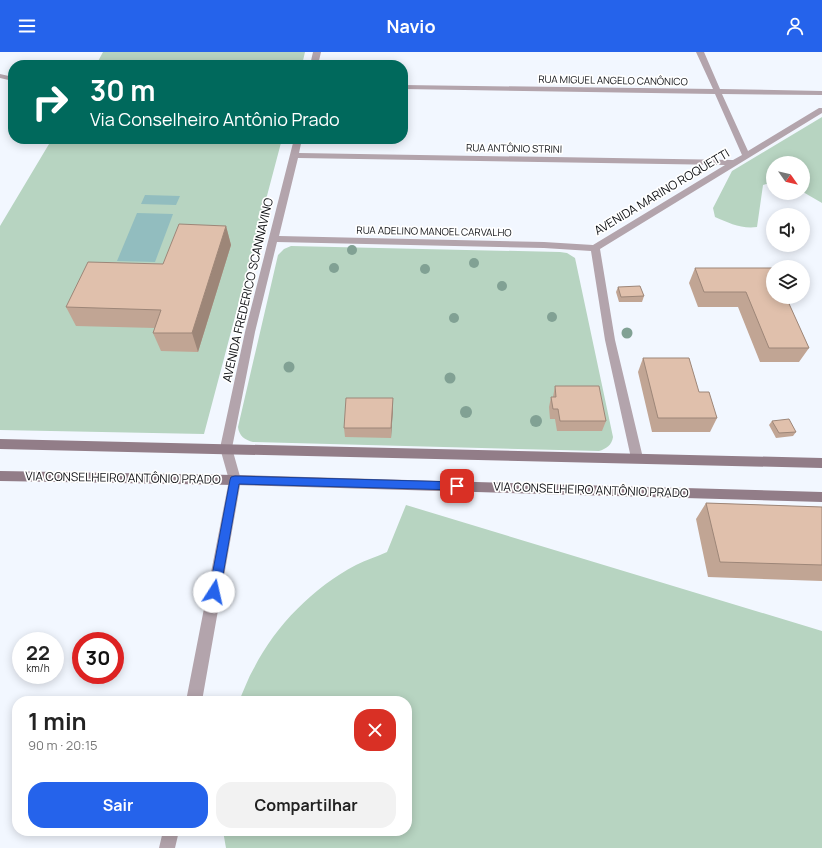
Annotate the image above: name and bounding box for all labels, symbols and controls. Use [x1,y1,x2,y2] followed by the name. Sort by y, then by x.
[386,14,436,38] text: Navio
[16,15,38,37] icon: menu
[784,15,806,37] icon: person
[90,71,155,109] text: 30 m
[538,72,688,88] street label: RUA MIGUEL ANGELO CANÔNICO
[24,76,76,128] icon: right
[90,107,340,131] text: Via Conselheiro Antônio Prado
[466,140,562,156] street label: RUA ANTÔNIO STRINI
[591,144,733,239] street label: AVENIDA MARINO ROQUETTI
[766,156,810,200] north arrow
[766,156,810,304] map controls
[218,196,277,384] street label: AVENIDA FREDERICO SCANNAVINO
[766,208,810,252] button: sound
[356,223,512,239] street label: RUA ADELINO MANOEL CARVALHO
[766,260,810,304] button: layers
[25,467,221,488] street label: VIA CONSELHEIRO ANTÔNIO PRADO
[440,469,474,503] pin
[446,475,468,497] icon: arrive
[493,478,689,501] street label: VIA CONSELHEIRO ANTÔNIO PRADO
[193,571,235,613] position arrow
[72,632,124,684] speed limit sign: 30
[26,639,50,666] text: 22
[26,661,50,675] text: km/h
[28,704,87,737] text: 1 min
[354,709,396,751] button: close
[28,736,98,754] text: 90 m · 20:15
[28,782,208,828] button: Sair
[216,782,396,828] button: Compartilhar

